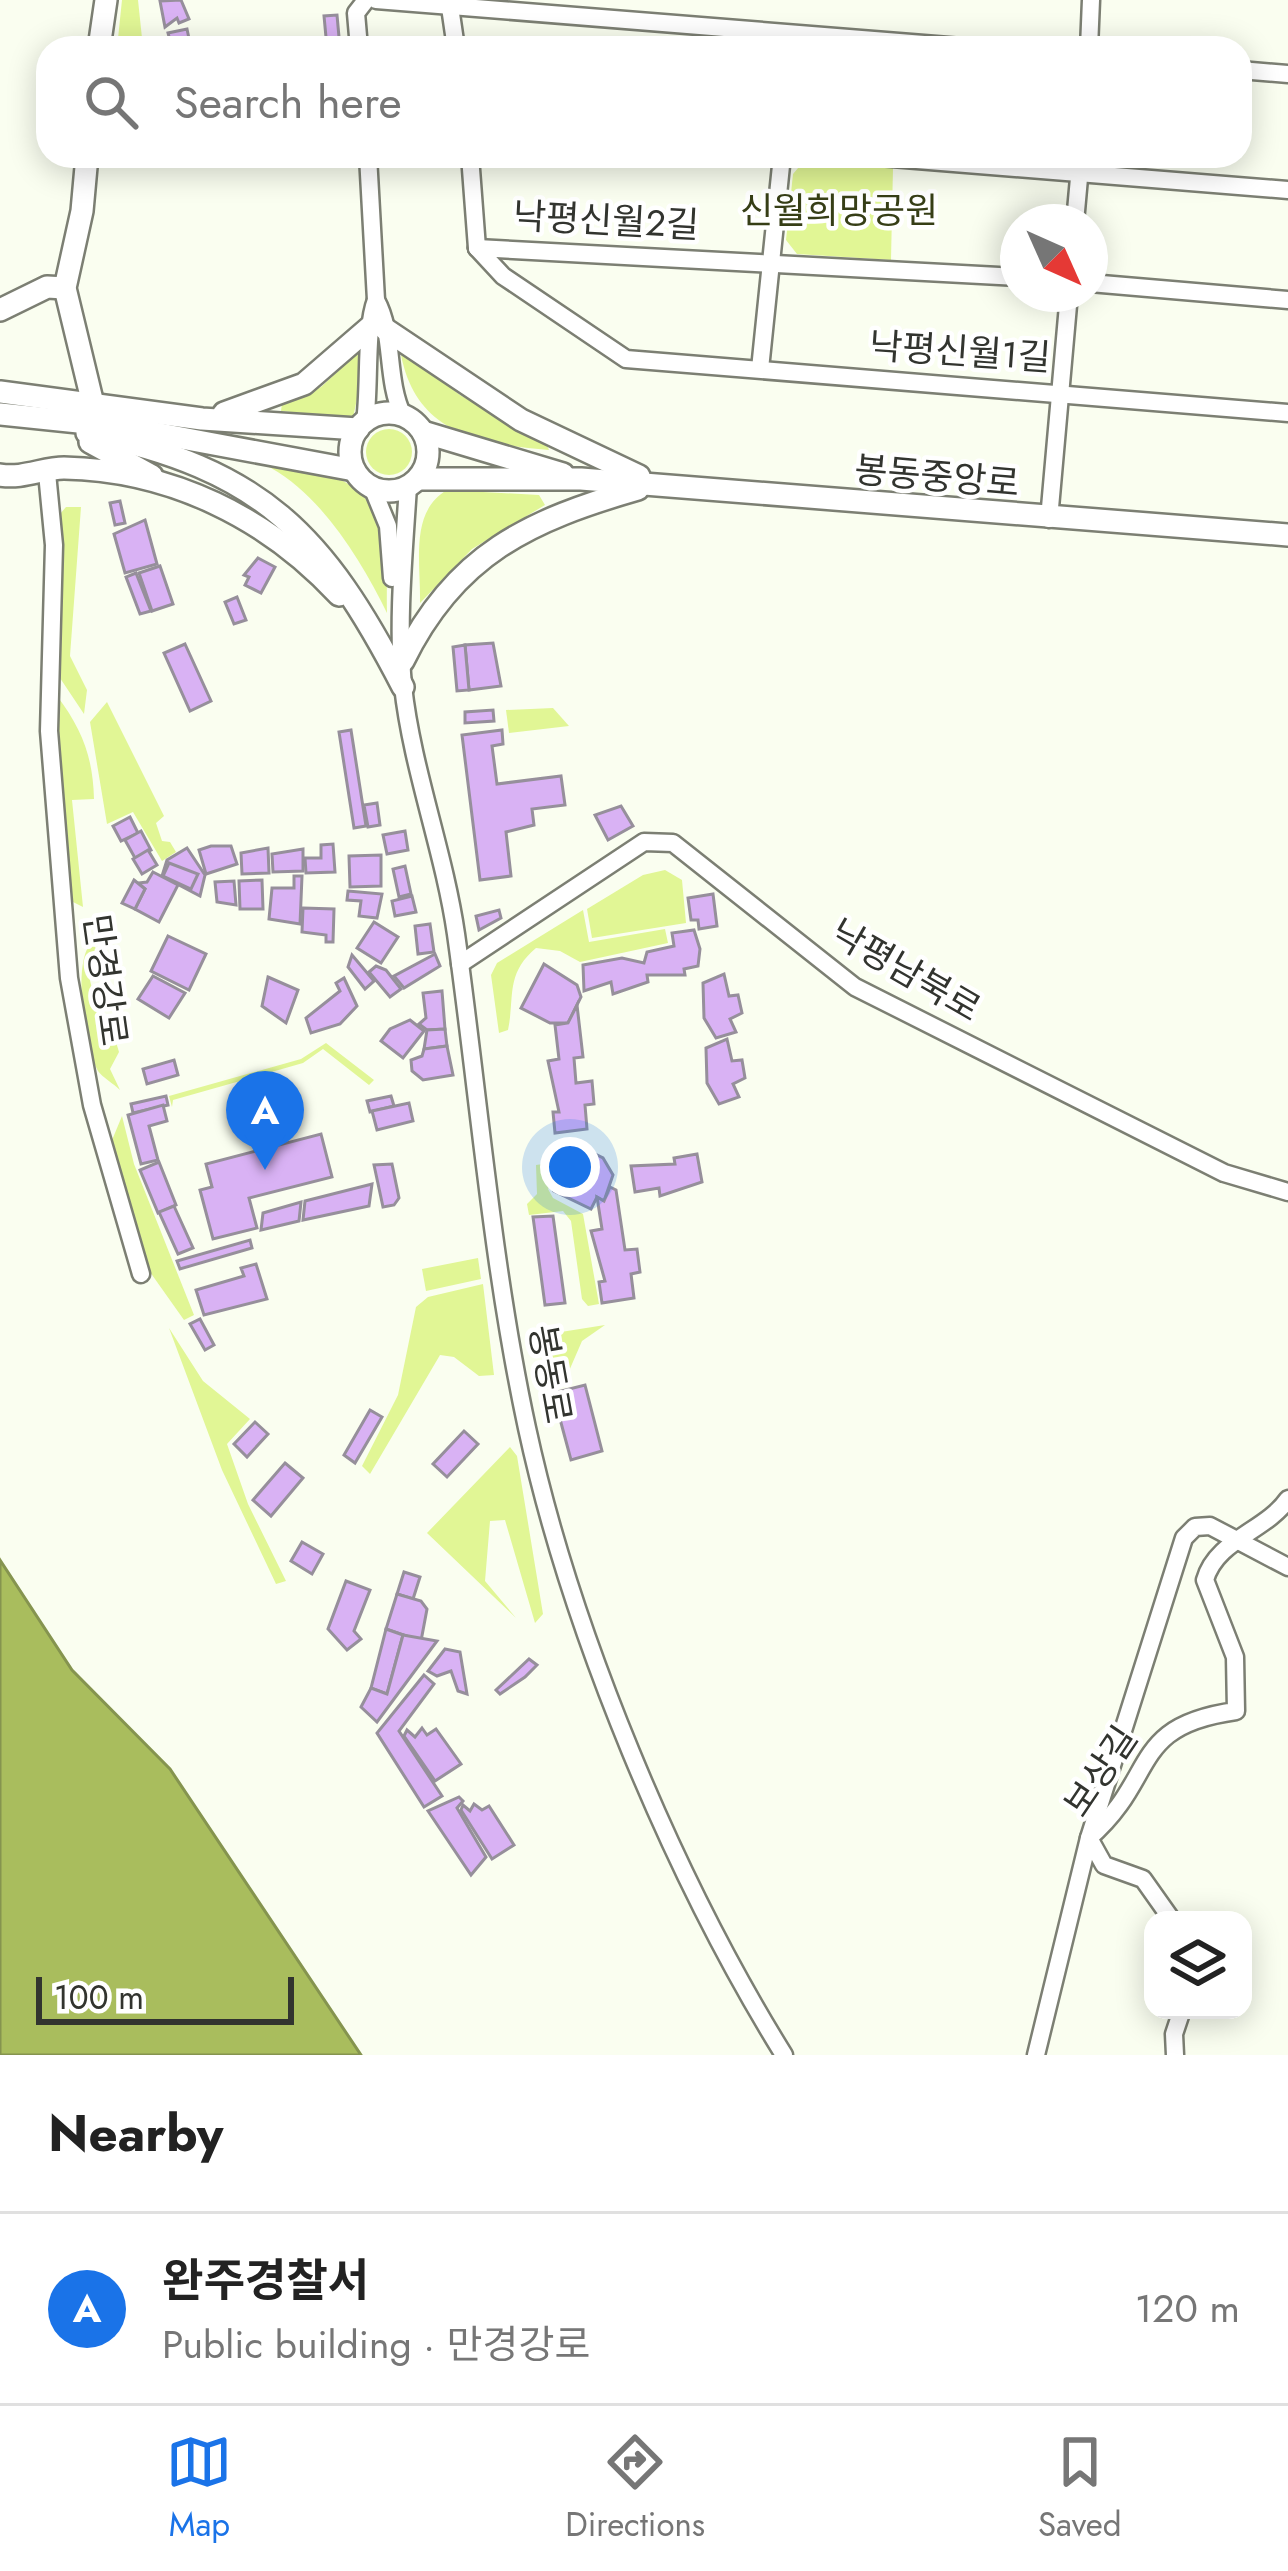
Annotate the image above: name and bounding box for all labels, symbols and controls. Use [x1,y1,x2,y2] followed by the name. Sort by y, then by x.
[36,36,1252,168] search box
[78,69,144,135] icon: search
[174,70,402,135] text: Search here
[740,184,938,236] park label: 신월희망공원
[512,189,700,251] street label: 낙평신월2길
[1000,204,1108,312] north arrow
[868,319,1052,383] street label: 낙평신월1길
[852,443,1022,509] street label: 봉동중앙로
[821,906,991,1034] street label: 낙평남북로
[71,911,141,1049] street label: 만경강로
[226,1071,304,1170] pin: A
[540,1137,600,1197] your location
[517,1321,585,1427] street label: 봉동로
[1051,1715,1149,1827] street label: 보상길
[1144,1911,1252,2019] map controls
[1144,1911,1252,2019] button: layers
[36,1971,294,2024] scale bar
[54,1974,144,2021] text: 100 m
[48,2096,223,2170] text: Nearby
[162,2248,369,2313] text: 완주경찰서
[73,2280,101,2337] text: A
[1135,2280,1240,2337] text: 120 m
[162,2316,590,2373] text: Public building · 만경강로
[166,2429,232,2548] tab: Map
[565,2429,705,2548] tab: Directions
[1038,2429,1122,2548] tab: Saved

